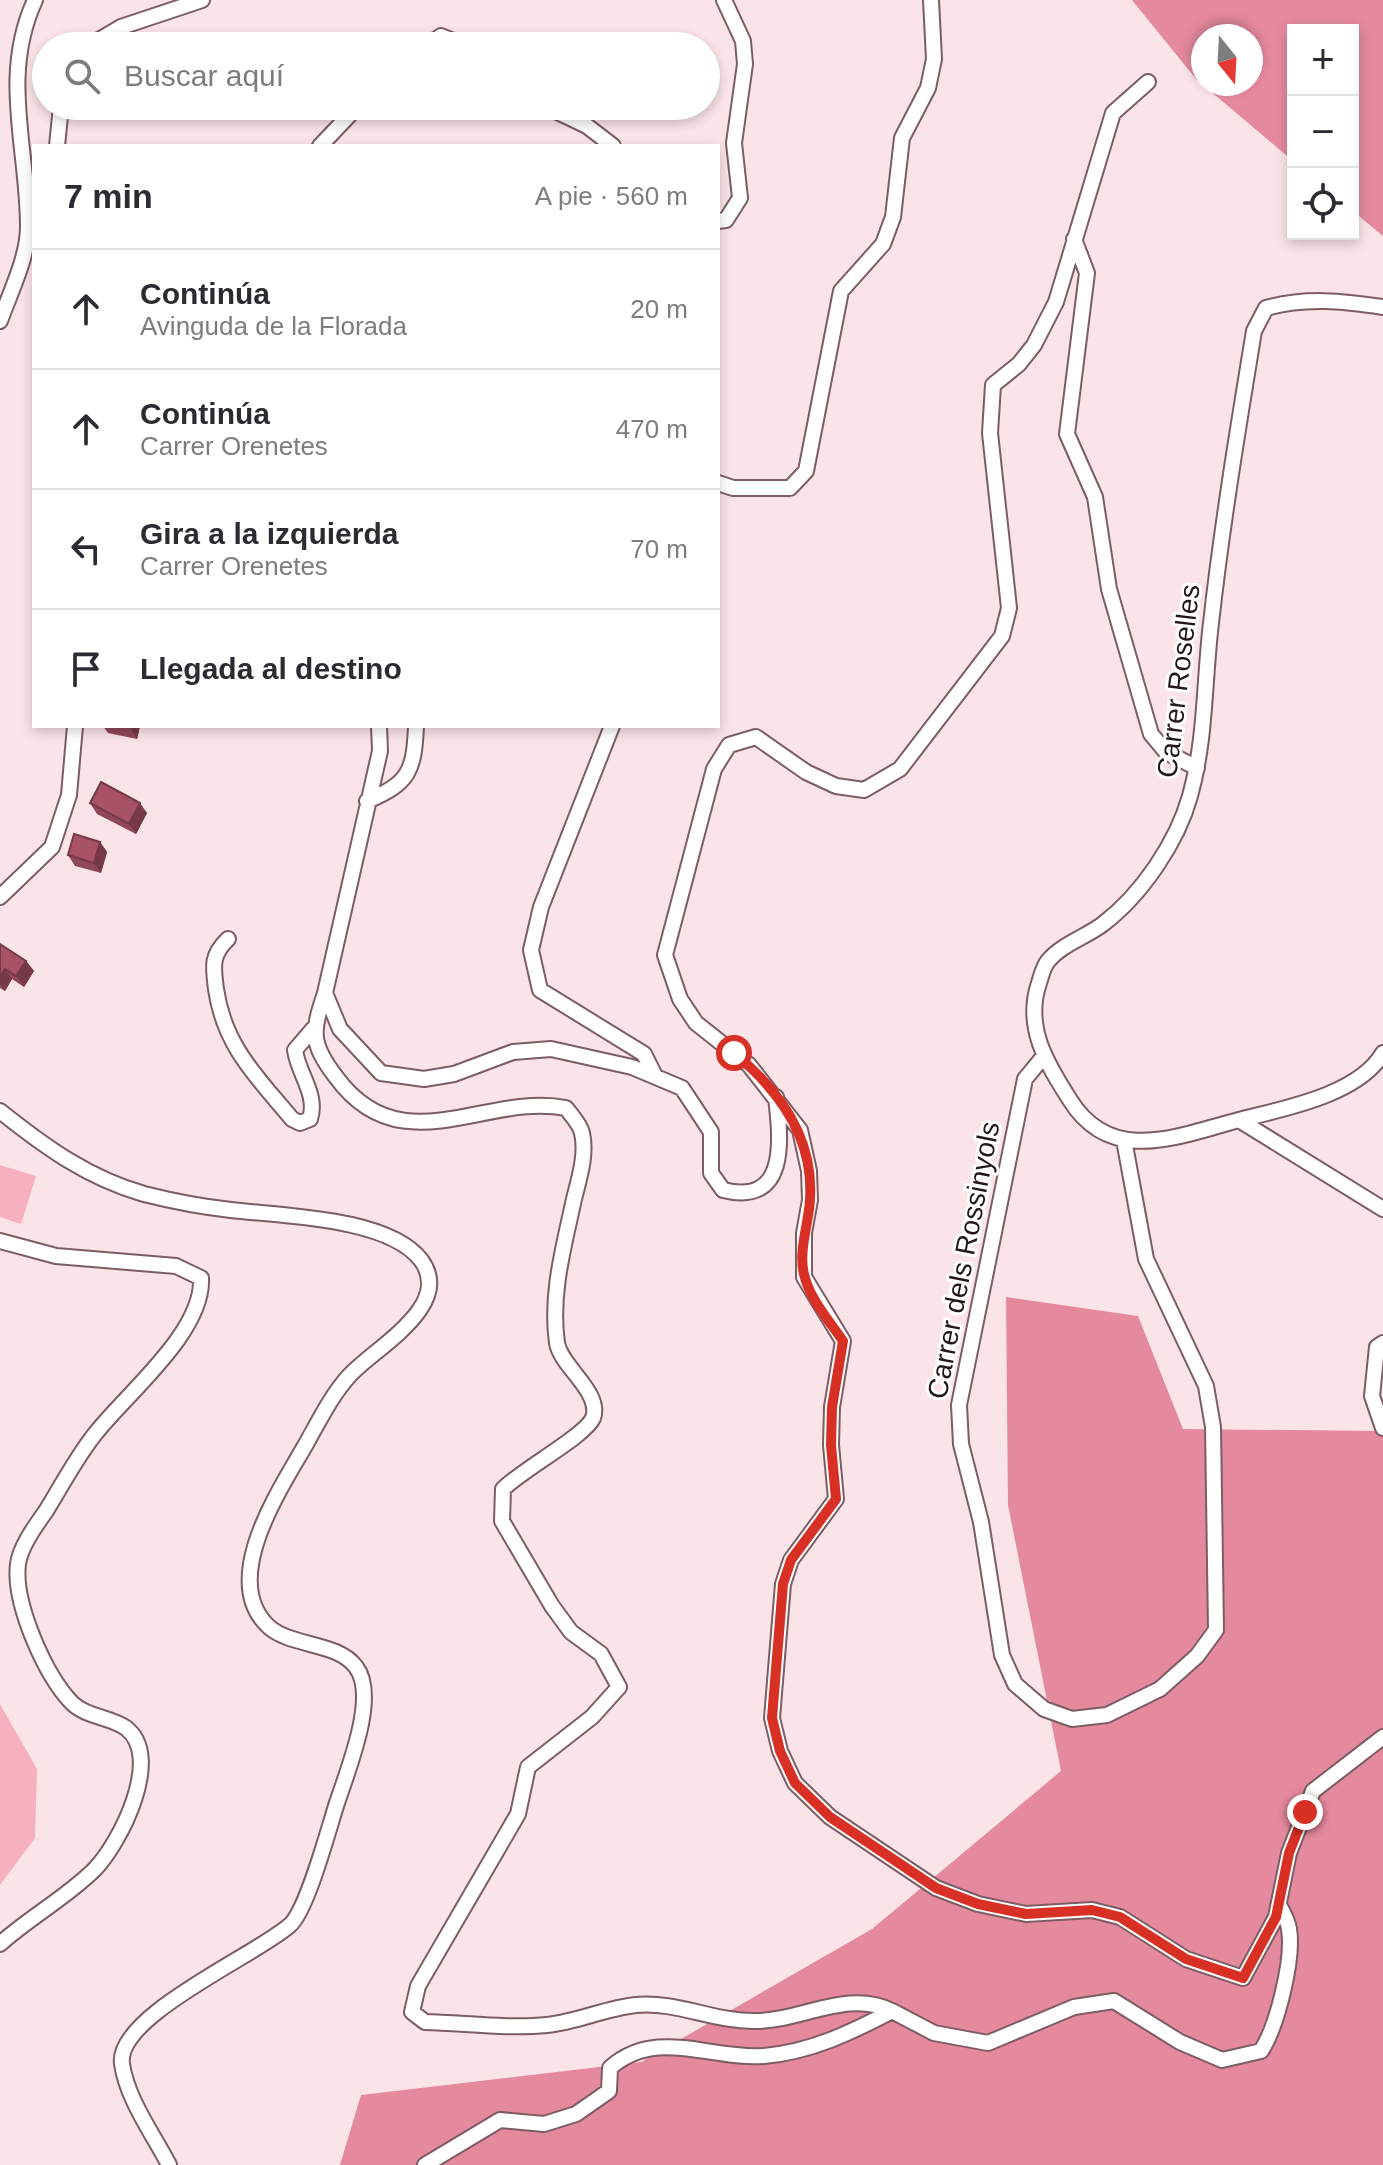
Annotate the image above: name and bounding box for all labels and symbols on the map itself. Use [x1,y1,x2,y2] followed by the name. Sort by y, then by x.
[1191,24,1263,96] north arrow
[1151,583,1206,779] street label: Carrer Roselles
[716,1035,752,1071] route start
[921,1119,1006,1401] street label: Carrer dels Rossinyols
[1287,1794,1323,1830] route end

